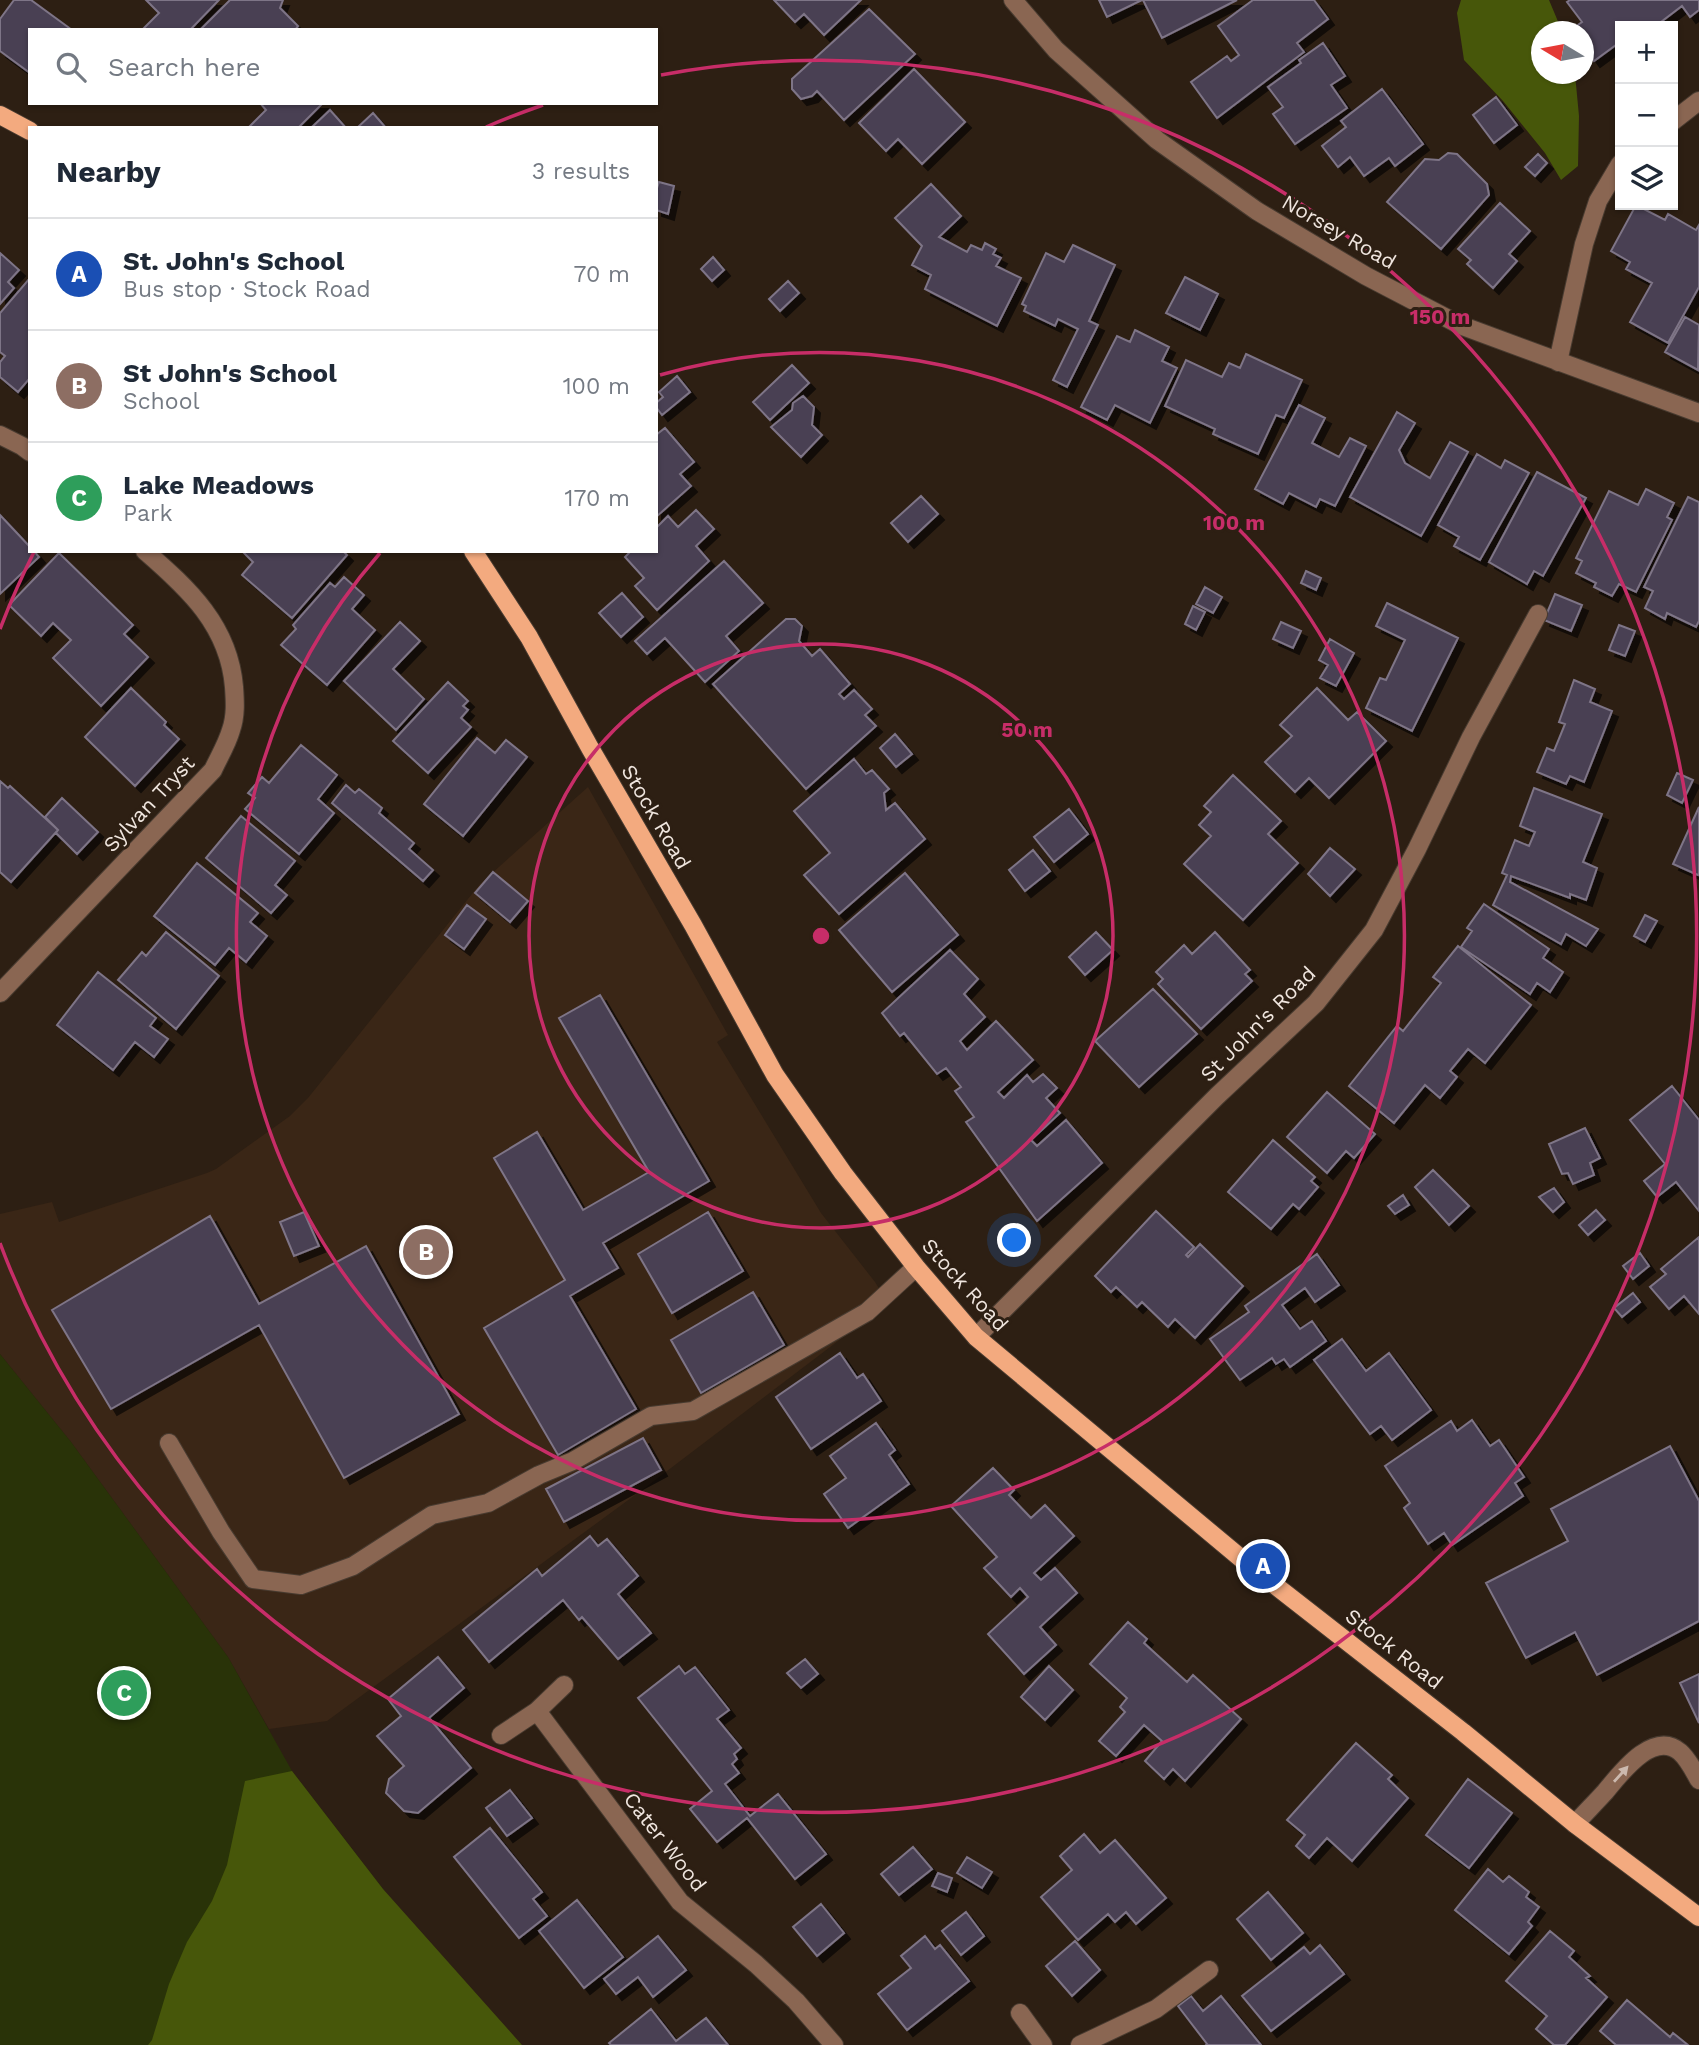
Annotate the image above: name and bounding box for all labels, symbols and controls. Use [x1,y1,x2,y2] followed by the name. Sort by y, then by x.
[1531,21,1594,84] north arrow
[1615,21,1678,210] map controls
[1615,21,1678,84] button: +
[28,28,658,105] search box
[52,48,90,86] icon: search
[108,52,260,82] text: Search here
[1615,84,1678,147] button: −
[1615,147,1678,210] button: layers
[56,154,161,189] text: Nearby
[532,158,630,185] text: 3 results
[1278,189,1401,274] street label: Norsey Road
[123,246,344,276] text: St. John's School
[71,261,87,288] text: A
[573,261,630,288] text: 70 m
[123,276,371,303] text: Bus stop · Stock Road
[1410,304,1470,329] text: 150 m
[123,358,337,388] text: St John's School
[71,373,87,400] text: B
[563,373,630,400] text: 100 m
[123,388,200,415] text: School
[123,470,314,500] text: Lake Meadows
[71,485,87,512] text: C
[565,485,630,512] text: 170 m
[123,500,172,527] text: Park
[1203,510,1265,535] text: 100 m
[1001,717,1053,742] text: 50 m
[98,750,200,857] street label: Sylvan Tryst
[616,760,696,873] street label: Stock Road
[809,924,833,948] centre of rings
[1195,961,1321,1087] street label: St John's Road
[997,1223,1031,1257] your location
[403,1226,449,1278] pin: B
[917,1233,1014,1336] street label: Stock Road
[1240,1540,1286,1592] pin: A
[1341,1603,1448,1694] street label: Stock Road
[101,1667,147,1719] pin: C
[1613,1765,1629,1783] one-way arrow
[619,1787,712,1896] street label: Cater Wood

